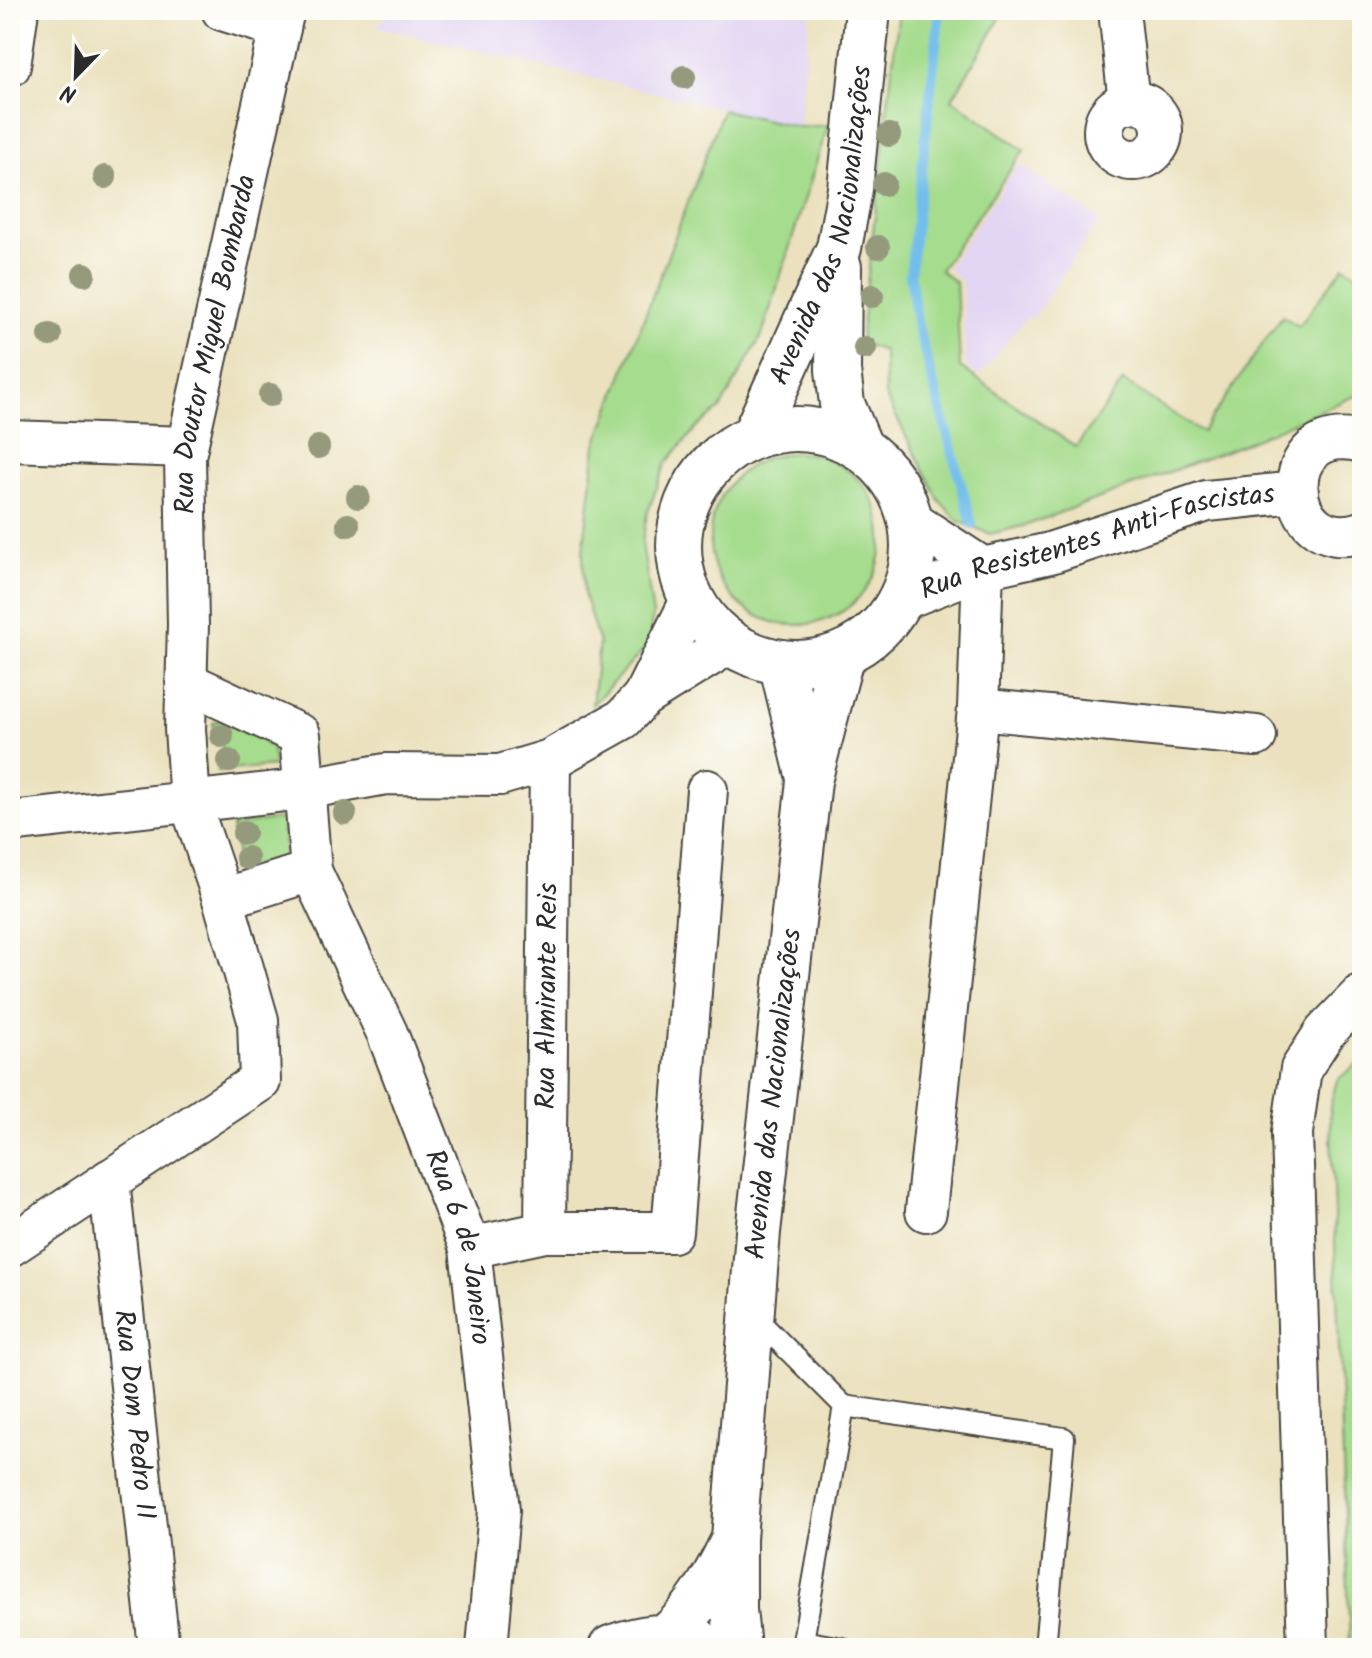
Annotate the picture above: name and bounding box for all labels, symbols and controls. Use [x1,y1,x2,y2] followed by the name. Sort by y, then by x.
[36,36,116,116] north arrow
[757,63,885,392] street label: Avenida das Nacionalizações
[56,73,82,111] text: N
[162,170,269,515] street label: Rua Doutor Miguel Bombarda
[913,472,1277,613] street label: Rua Resistentes Anti-Fascistas
[524,882,571,1110] street label: Rua Almirante Reis
[733,926,815,1261] street label: Avenida das Nacionalizações
[412,1143,503,1347] street label: Rua 6 de Janeiro
[100,1307,168,1522] street label: Rua Dom Pedro II

